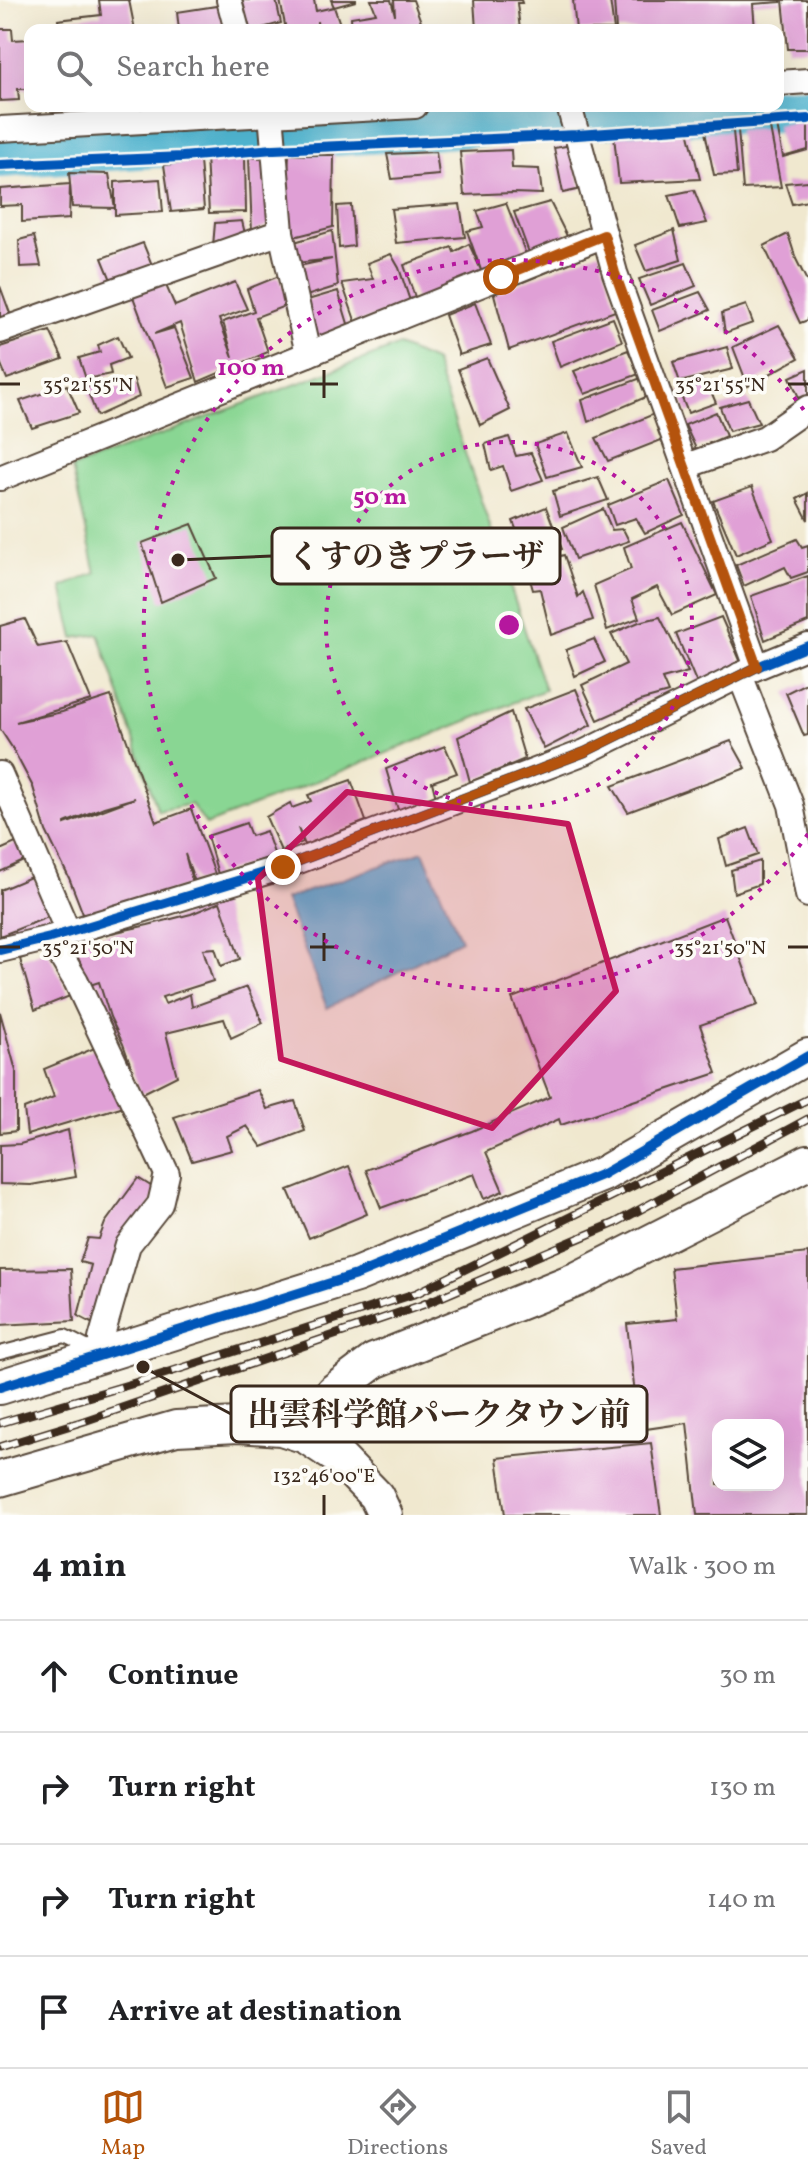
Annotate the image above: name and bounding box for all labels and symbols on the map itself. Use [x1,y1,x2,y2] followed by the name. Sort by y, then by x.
[483,259,519,295] route start
[217,352,285,386] text: 100 m
[43,372,133,400] text: 35°21'55"N
[675,372,765,400] text: 35°21'55"N
[353,481,407,515] text: 50 m
[272,528,560,584] callout: くすのきプラーザ
[288,537,544,581] text: くすのきプラーザ
[495,611,523,639] centre of rings
[265,849,301,885] route end
[42,935,134,963] text: 35°21'50"N
[674,935,766,963] text: 35°21'50"N
[231,1386,647,1442] callout: 出雲科学館パークタウン前
[247,1395,631,1439] text: 出雲科学館パークタウン前
[273,1463,375,1491] text: 132°46'00"E

